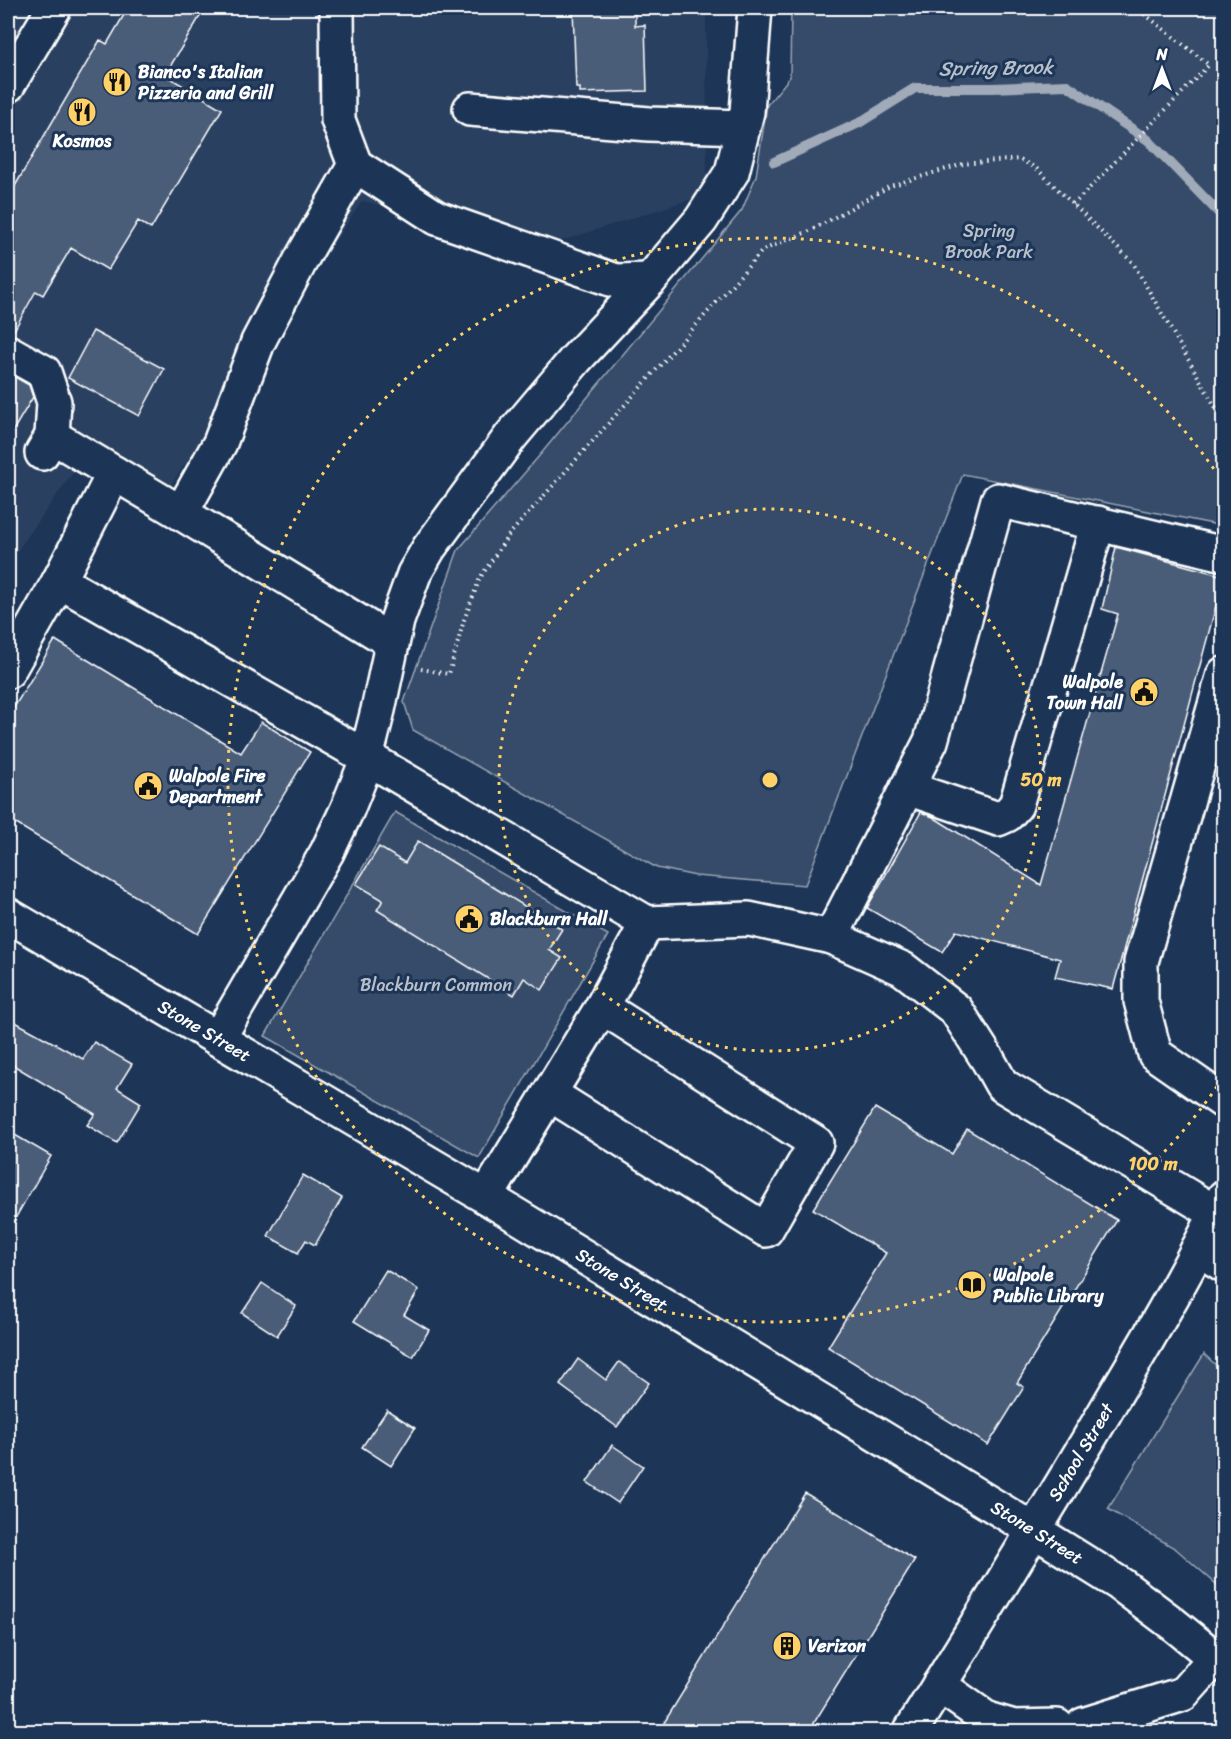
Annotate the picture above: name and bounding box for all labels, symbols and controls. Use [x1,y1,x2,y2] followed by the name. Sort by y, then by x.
[1132,39,1192,99] north arrow
[1155,40,1168,69] text: N
[938,49,1055,86] water label: Spring Brook
[138,56,274,109] place label: Bianco's Italian Pizzeria and Grill
[101,66,133,98] restaurant icon: Bianco's Italian Pizzeria and Grill
[66,96,98,128] restaurant icon: Kosmos
[52,125,112,157] place label: Kosmos
[945,215,1033,268] park label: Spring Brook Park
[1047,666,1124,719] place label: Walpole Town Hall
[1128,676,1160,708] public building icon: Walpole Town Hall
[169,760,266,813] place label: Walpole Fire Department
[1021,764,1062,796] text: 50 m
[132,770,164,802] public building icon: Walpole Fire Department
[760,770,780,790] centre of rings
[453,903,485,935] public building icon: Blackburn Hall
[490,903,608,935] place label: Blackburn Hall
[360,969,512,1001] park label: Blackburn Common
[152,991,257,1071] street label: Stone Street
[1129,1148,1178,1180] text: 100 m
[569,1239,675,1320] street label: Stone Street
[993,1259,1104,1312] place label: Walpole Public Library
[956,1269,988,1301] library icon: Walpole Public Library
[1039,1396,1123,1508] street label: School Street
[984,1492,1090,1573] street label: Stone Street
[771,1630,803,1662] building icon: Verizon
[808,1630,866,1662] place label: Verizon

